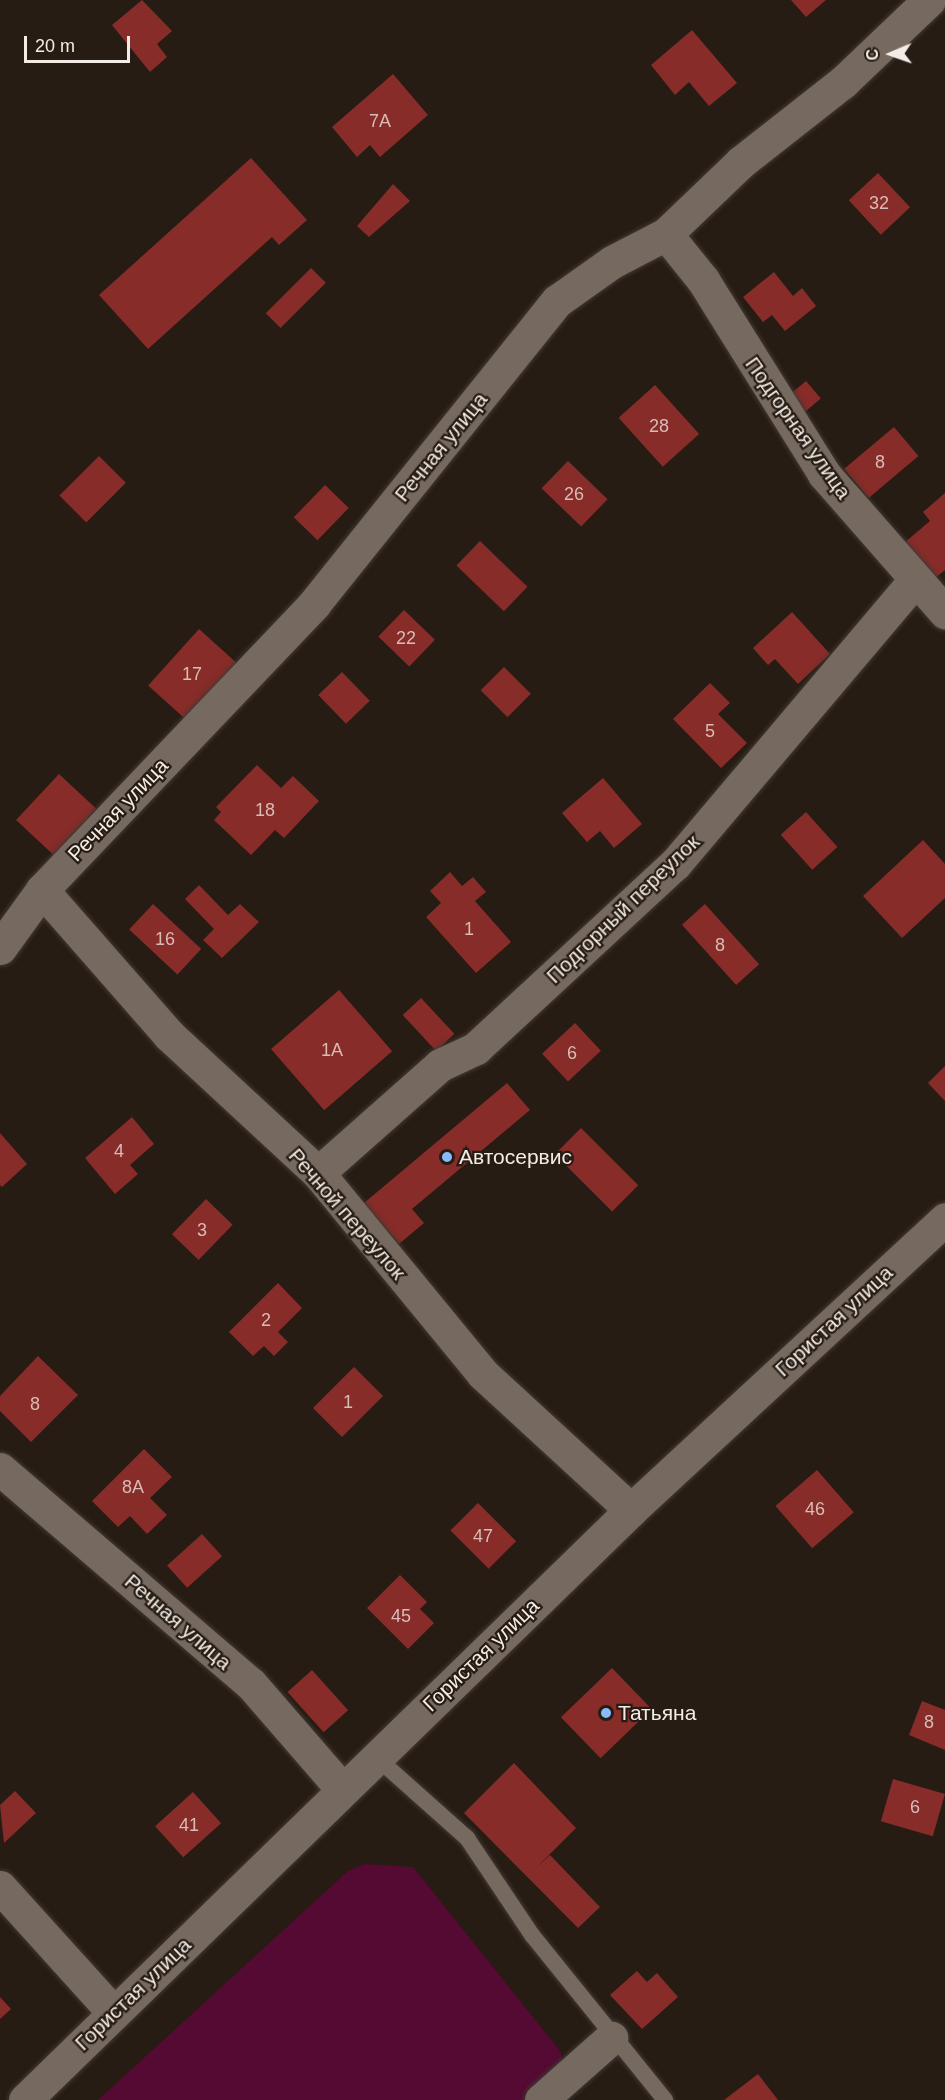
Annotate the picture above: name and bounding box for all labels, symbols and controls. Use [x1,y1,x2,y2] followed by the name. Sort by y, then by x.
[27,24,134,62] scale bar
[861,24,921,84] north arrow
[35,36,75,56] text: 20 m
[864,49,881,61] text: С
[369,110,391,132] house number: 7А
[869,192,889,214] house number: 32
[740,352,856,504] street label: Подгорная улица
[389,387,493,507] street label: Речная улица
[649,415,669,437] house number: 28
[875,451,885,473] house number: 8
[564,483,584,505] house number: 26
[396,627,416,649] house number: 22
[182,663,202,685] house number: 17
[705,720,715,742] house number: 5
[63,753,173,867] street label: Речная улица
[255,799,275,821] house number: 18
[541,829,705,989] street label: Подгорный переулок
[464,918,474,940] house number: 1
[155,928,175,950] house number: 16
[715,934,725,956] house number: 8
[321,1039,343,1061] house number: 1А
[567,1042,577,1064] house number: 6
[114,1140,124,1162] house number: 4
[283,1143,411,1285] street label: Речной переулок
[459,1144,572,1170] place label: Автосервис
[440,1150,454,1164] marker: Автосервис
[197,1219,207,1241] house number: 3
[770,1260,898,1382] street label: Гористая улица
[261,1309,271,1331] house number: 2
[343,1391,353,1413] house number: 1
[30,1393,40,1415] house number: 8
[122,1476,144,1498] house number: 8А
[805,1498,825,1520] house number: 46
[473,1525,493,1547] house number: 47
[119,1569,237,1675] street label: Речная улица
[418,1593,544,1717] street label: Гористая улица
[391,1605,411,1627] house number: 45
[618,1700,696,1726] place label: Татьяна
[599,1706,613,1720] marker: Татьяна
[924,1711,934,1733] house number: 8
[910,1796,920,1818] house number: 6
[179,1814,199,1836] house number: 41
[70,1932,196,2056] street label: Гористая улица

